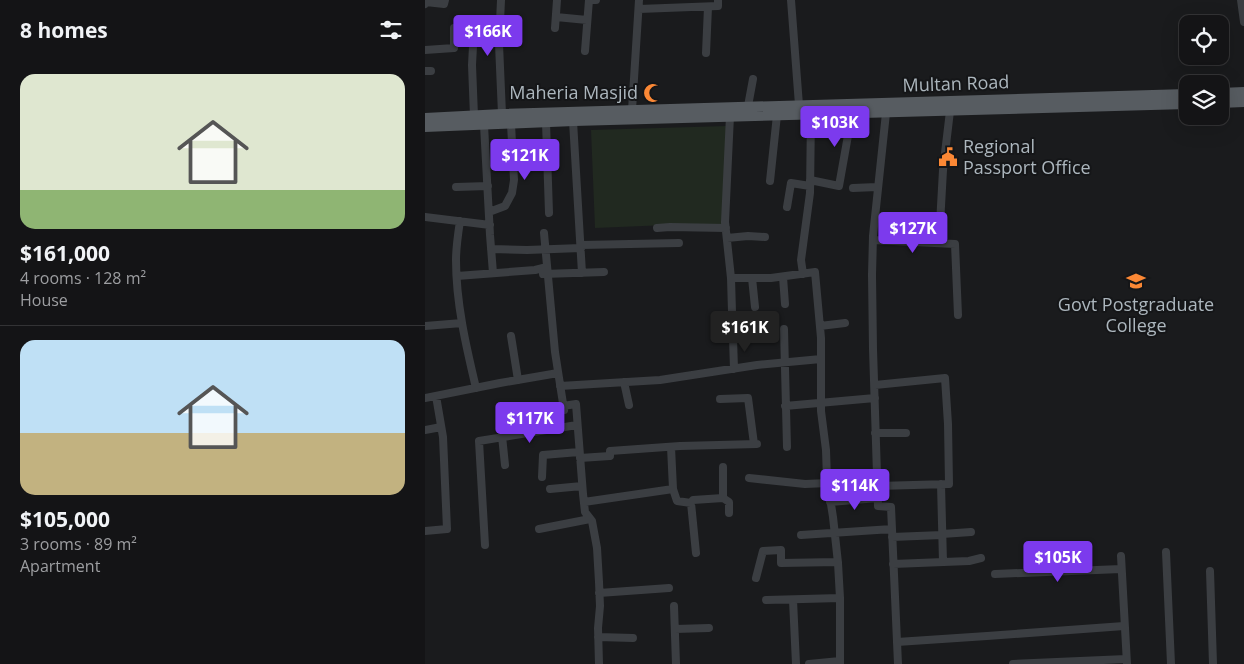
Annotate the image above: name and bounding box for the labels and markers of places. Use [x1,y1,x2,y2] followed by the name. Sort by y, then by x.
[453,15,523,57] pin: $166K
[509,80,638,104] place label: Maheria Masjid
[642,82,664,104] mosque icon: Maheria Masjid
[800,106,870,148] pin: $103K
[963,134,1091,179] place label: Regional Passport Office
[490,138,560,181] pin: $121K
[937,146,959,168] public building icon: Regional Passport Office
[878,212,948,254] pin: $127K
[1125,270,1147,292] school or university icon: Govt Postgraduate College
[1058,292,1214,337] place label: Govt Postgraduate College
[710,310,780,353] pin: $161K
[495,402,565,444] pin: $117K
[820,468,890,511] pin: $114K
[1023,540,1093,583] pin: $105K

